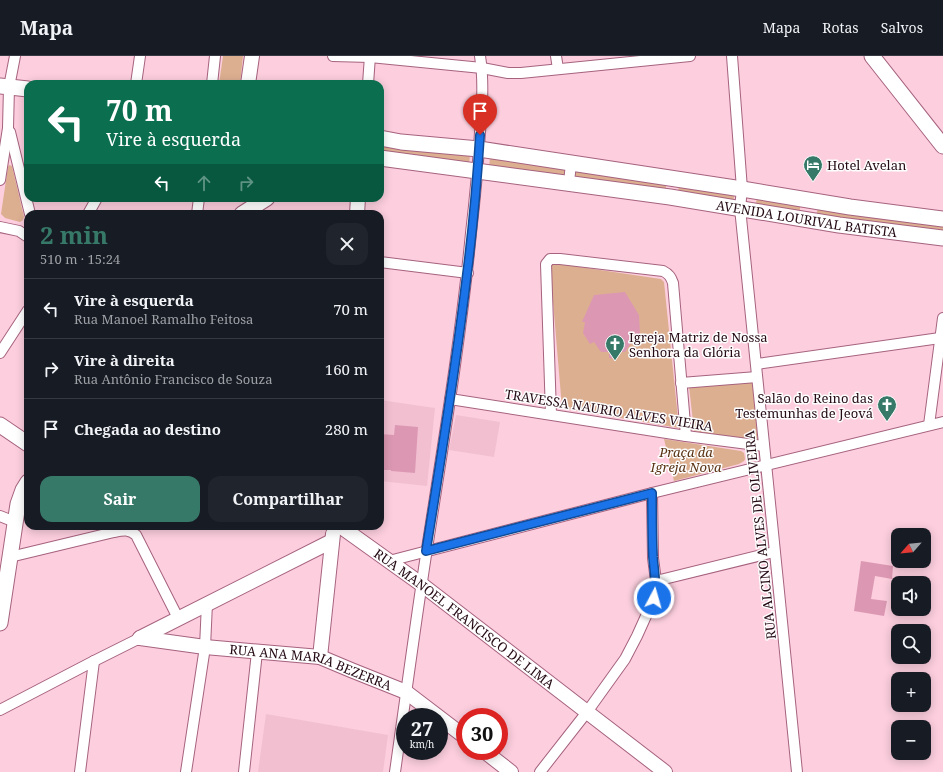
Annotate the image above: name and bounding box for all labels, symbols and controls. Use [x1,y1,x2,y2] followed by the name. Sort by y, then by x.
[20,15,73,41] text: Mapa
[763,18,800,37] text: Mapa
[822,18,859,37] text: Rotas
[881,18,923,37] text: Salvos
[106,91,173,129] text: 70 m
[463,94,497,135] pin
[40,96,92,148] icon: left
[469,100,491,122] icon: arrive
[106,127,241,151] text: Vire à esquerda
[802,154,824,182] hotel icon: Hotel Avelan
[827,156,907,174] place label: Hotel Avelan
[151,172,173,194] icon: left
[193,172,215,194] icon: ahead
[235,172,257,194] icon: right
[715,196,899,241] street label: AVENIDA LOURIVAL BATISTA
[40,218,108,251] text: 2 min
[326,223,368,265] button: close
[40,250,120,268] text: 510 m · 15:24
[74,290,194,310] text: Vire à esquerda
[40,298,62,320] icon: left
[333,299,368,319] text: 70 m
[74,310,253,328] text: Rua Manoel Ramalho Feitosa
[629,328,768,361] place label: Igreja Matriz de Nossa Senhora da Glória
[604,333,626,361] church icon: Igreja Matriz de Nossa Senhora da Glória
[74,350,175,370] text: Vire à direita
[40,358,62,380] icon: right
[325,359,368,379] text: 160 m
[74,370,273,388] text: Rua Antônio Francisco de Souza
[504,385,715,435] street label: TRAVESSA NAURIO ALVES VIEIRA
[735,389,873,422] place label: Salão do Reino das Testemunhas de Jeová
[876,394,898,422] church icon: Salão do Reino das Testemunhas de Jeová
[40,418,62,440] icon: arrive
[74,419,221,439] text: Chegada ao destino
[325,419,368,439] text: 280 m
[740,429,780,640] street label: RUA ALCINO ALVES DE OLIVEIRA
[650,443,722,476] park label: Praça da Igreja Nova
[40,476,200,522] button: Sair
[208,476,368,522] button: Compartilhar
[891,528,931,568] north arrow
[891,528,931,760] map controls
[371,544,559,693] street label: RUA MANOEL FRANCISCO DE LIMA
[891,576,931,616] button: sound
[633,577,675,619] position arrow
[891,624,931,664] button: search
[229,640,395,695] street label: RUA ANA MARIA BEZERRA
[891,672,931,712] button: +
[456,708,508,760] speed limit sign: 30
[411,715,433,742] text: 27
[891,720,931,760] button: −
[410,737,434,751] text: km/h

